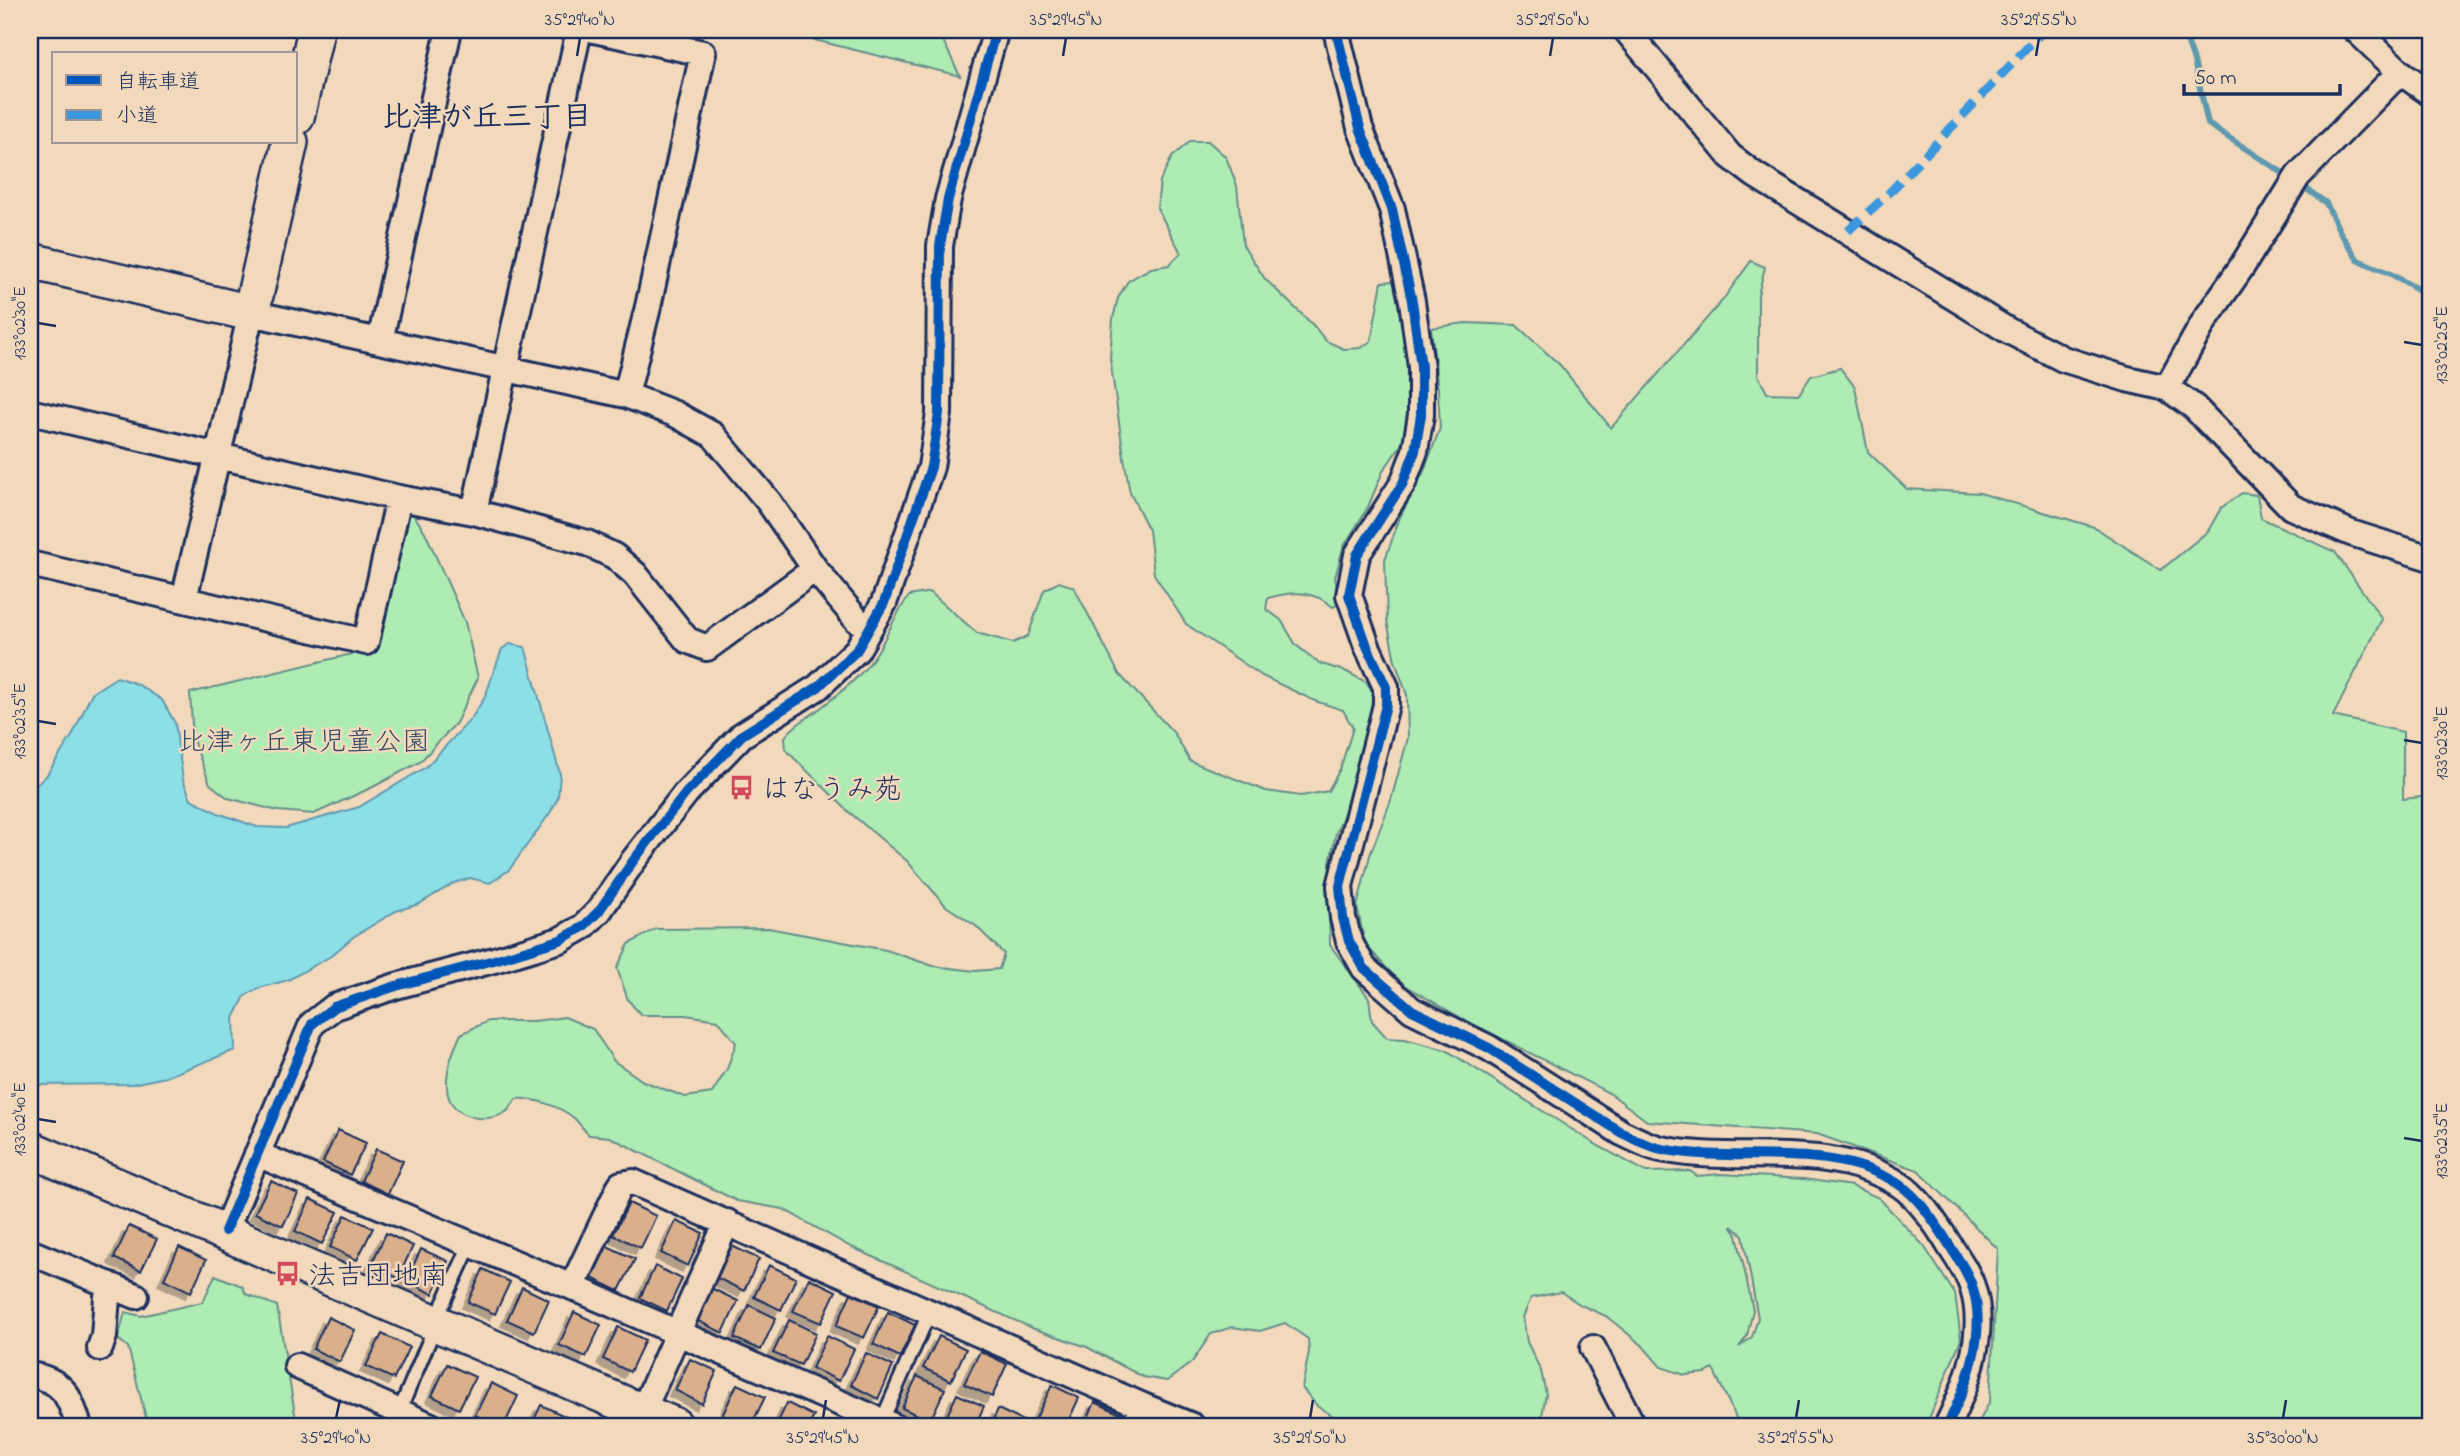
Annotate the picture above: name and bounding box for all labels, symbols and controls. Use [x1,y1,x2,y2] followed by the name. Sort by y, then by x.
[545,8,615,34] text: 35°29'40"N
[1030,8,1102,34] text: 35°29'45"N
[1516,8,1590,34] text: 35°29'50"N
[2001,8,2077,34] text: 35°29'55"N
[52,52,298,144] legend
[2184,52,2339,96] scale bar
[2194,64,2237,94] text: 50 m
[116,68,200,98] text: 自転車道
[382,97,592,141] district label: 比津が丘三丁目
[116,102,158,132] text: 小道
[8,286,34,360] text: 133°02'30"E
[2430,306,2456,384] text: 133°02'25"E
[8,682,34,759] text: 133°02'35"E
[2430,706,2456,780] text: 133°02'30"E
[178,723,430,764] park label: 比津ヶ丘東児童公園
[762,771,902,812] place label: はなうみ苑
[728,774,756,802] bus stop icon: はなうみ苑
[8,1082,34,1156] text: 133°02'40"E
[2430,1102,2456,1179] text: 133°02'35"E
[308,1257,448,1298] place label: 法吉団地南
[274,1260,302,1288] bus stop icon: 法吉団地南
[301,1426,371,1452] text: 35°29'40"N
[787,1426,859,1452] text: 35°29'45"N
[1273,1426,1347,1452] text: 35°29'50"N
[1758,1426,1834,1452] text: 35°29'55"N
[2247,1426,2319,1452] text: 35°30'00"N

